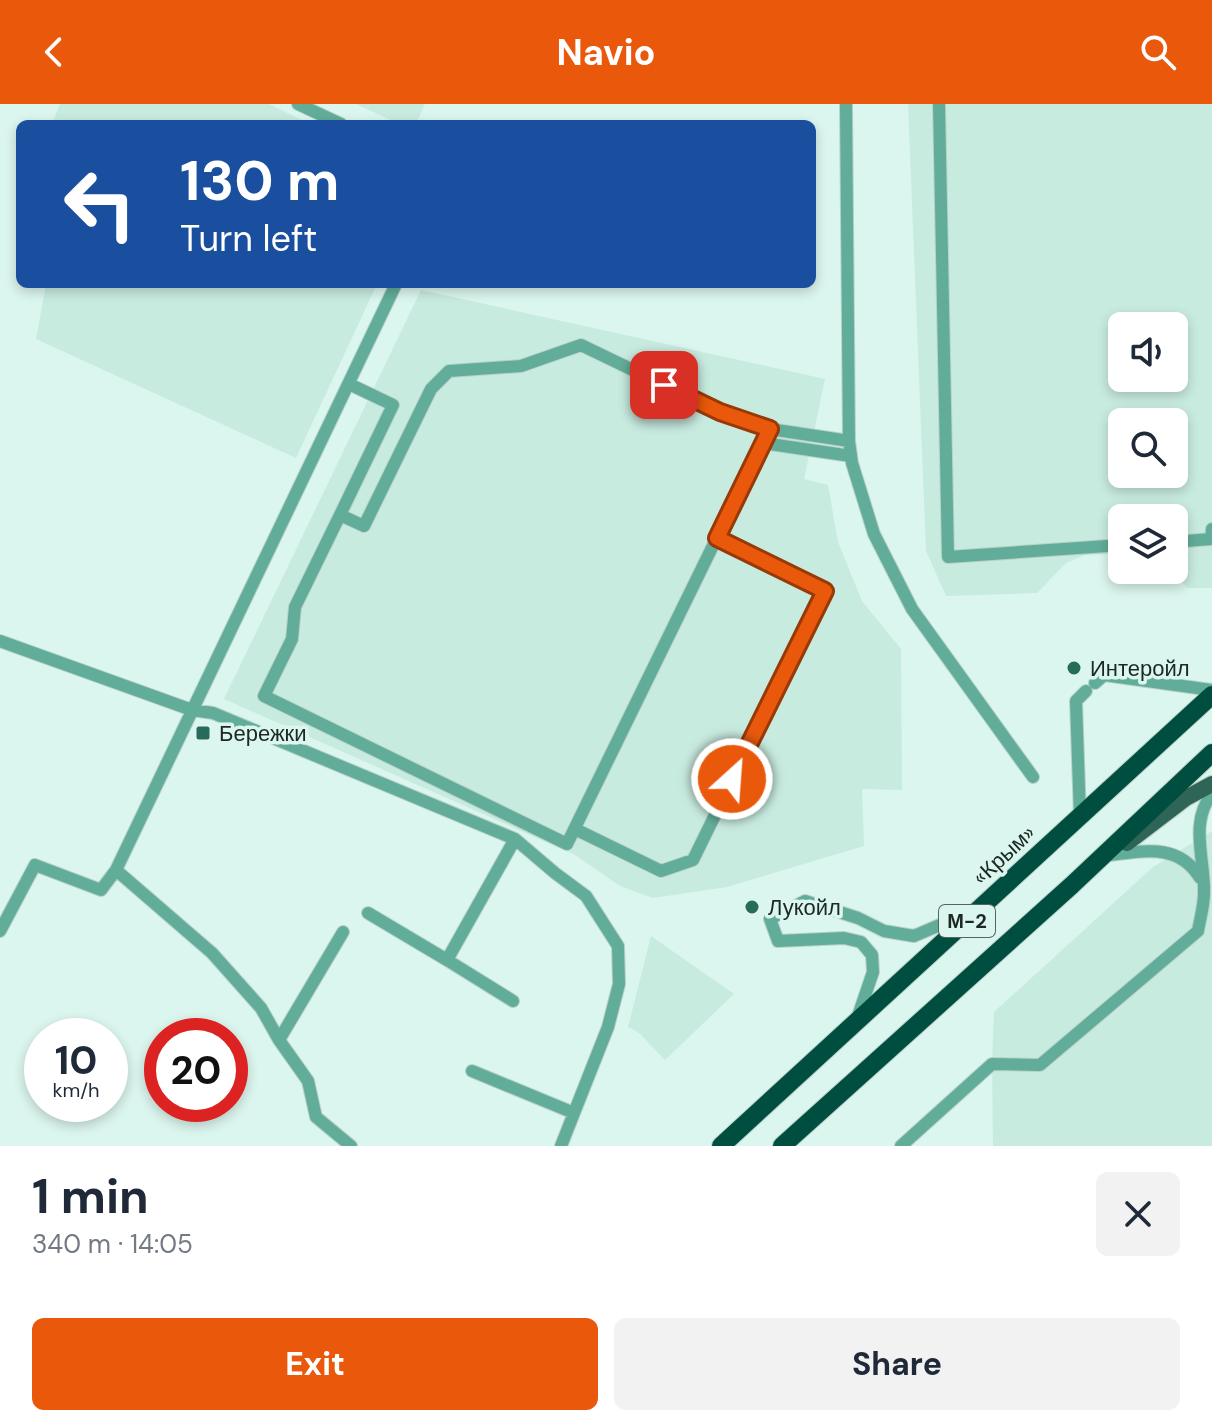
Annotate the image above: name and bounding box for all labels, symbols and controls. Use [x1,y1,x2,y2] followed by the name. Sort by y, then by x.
[557,29,655,76] text: Navio
[32,30,76,74] icon: back
[1136,30,1180,74] icon: search
[180,144,339,217] text: 130 m
[48,152,152,256] icon: left
[180,215,317,262] text: Turn left
[1108,312,1188,584] map controls
[1108,312,1188,392] button: sound
[630,351,698,419] pin
[642,363,686,407] icon: arrive
[1108,408,1188,488] button: search
[1108,504,1188,584] button: layers
[1090,654,1190,683] place label: Интеройл
[1065,659,1083,677] marker: Интеройл
[219,719,307,748] place label: Бережки
[194,724,212,742] marker: Бережки
[690,737,774,821] position arrow
[966,819,1042,891] street label: «Крым»
[768,893,841,922] place label: Лукойл
[743,898,761,916] marker: Лукойл
[939,905,995,937] road number: М-2
[144,1018,248,1122] speed limit sign: 20
[55,1034,97,1086] text: 10
[52,1077,100,1103] text: km/h
[32,1165,149,1228] text: 1 min
[1096,1172,1180,1256] button: close
[32,1227,193,1261] text: 340 m · 14:05
[32,1318,598,1410] button: Exit
[614,1318,1180,1410] button: Share

